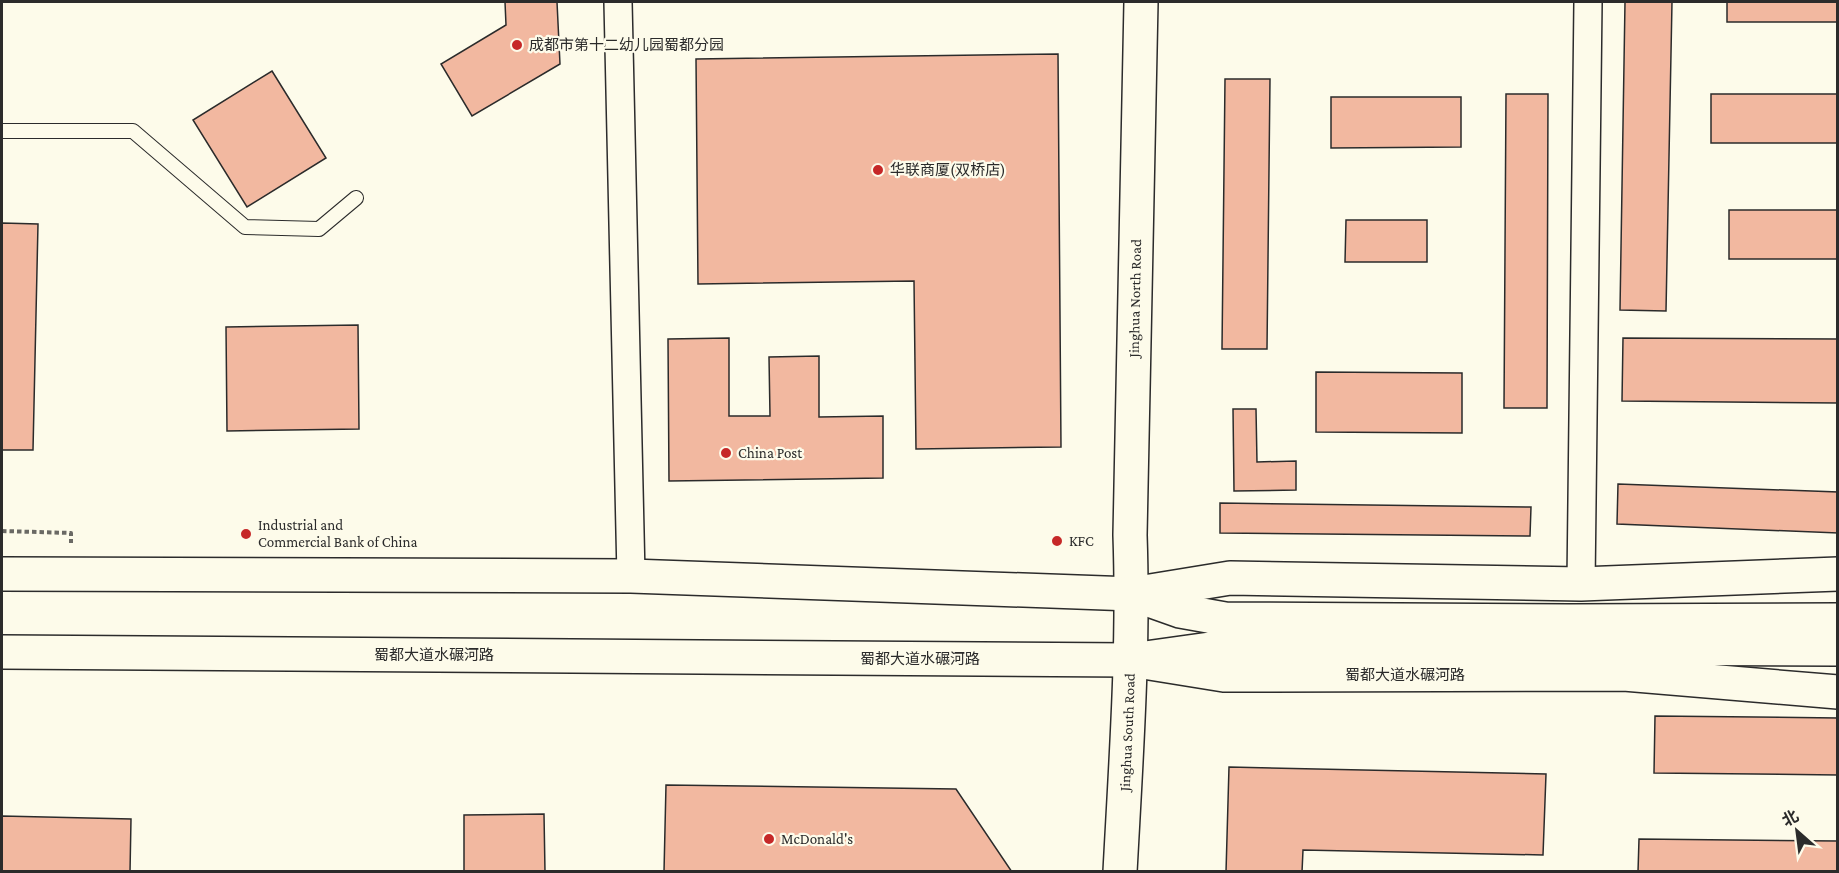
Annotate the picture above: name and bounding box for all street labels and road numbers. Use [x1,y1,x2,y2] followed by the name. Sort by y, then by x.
[1126,239,1144,360] street label: Jinghua North Road
[374,647,494,663] street label: 蜀都大道水碾河路
[860,651,980,667] street label: 蜀都大道水碾河路
[1345,667,1465,683] street label: 蜀都大道水碾河路
[1116,673,1138,794] street label: Jinghua South Road

